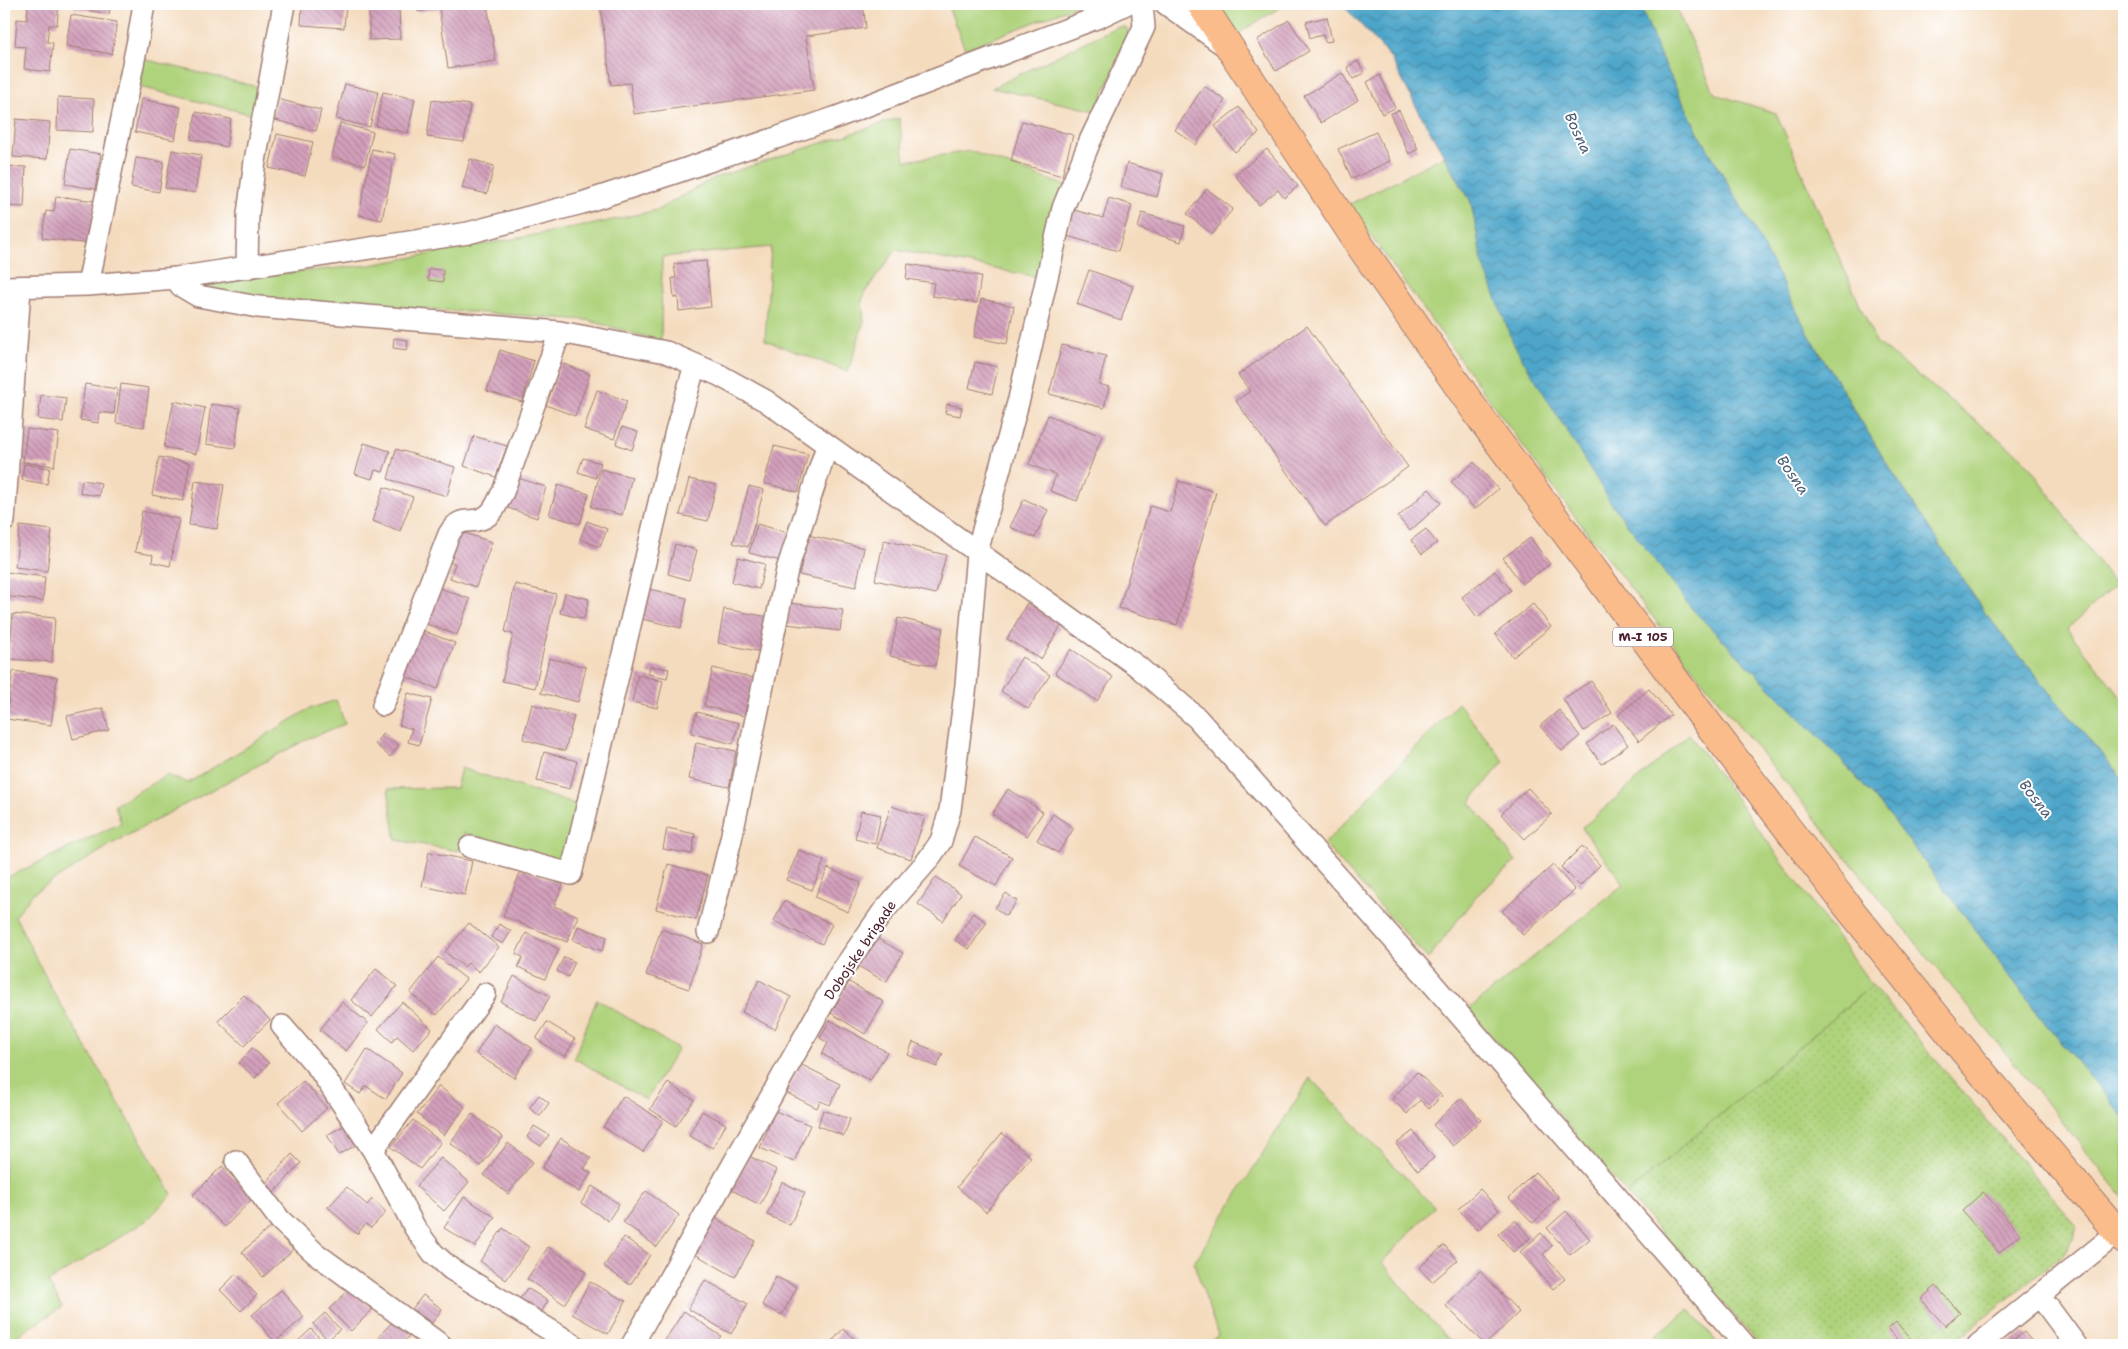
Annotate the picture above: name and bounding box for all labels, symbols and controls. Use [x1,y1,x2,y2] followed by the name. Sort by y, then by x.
[1560,109,1596,157] water label: Bosna
[1772,451,1814,499] water label: Bosna
[1613,628,1673,646] road number: M-I 105
[2015,776,2057,822] water label: Bosna
[820,897,900,1003] street label: Dobojske brigade

